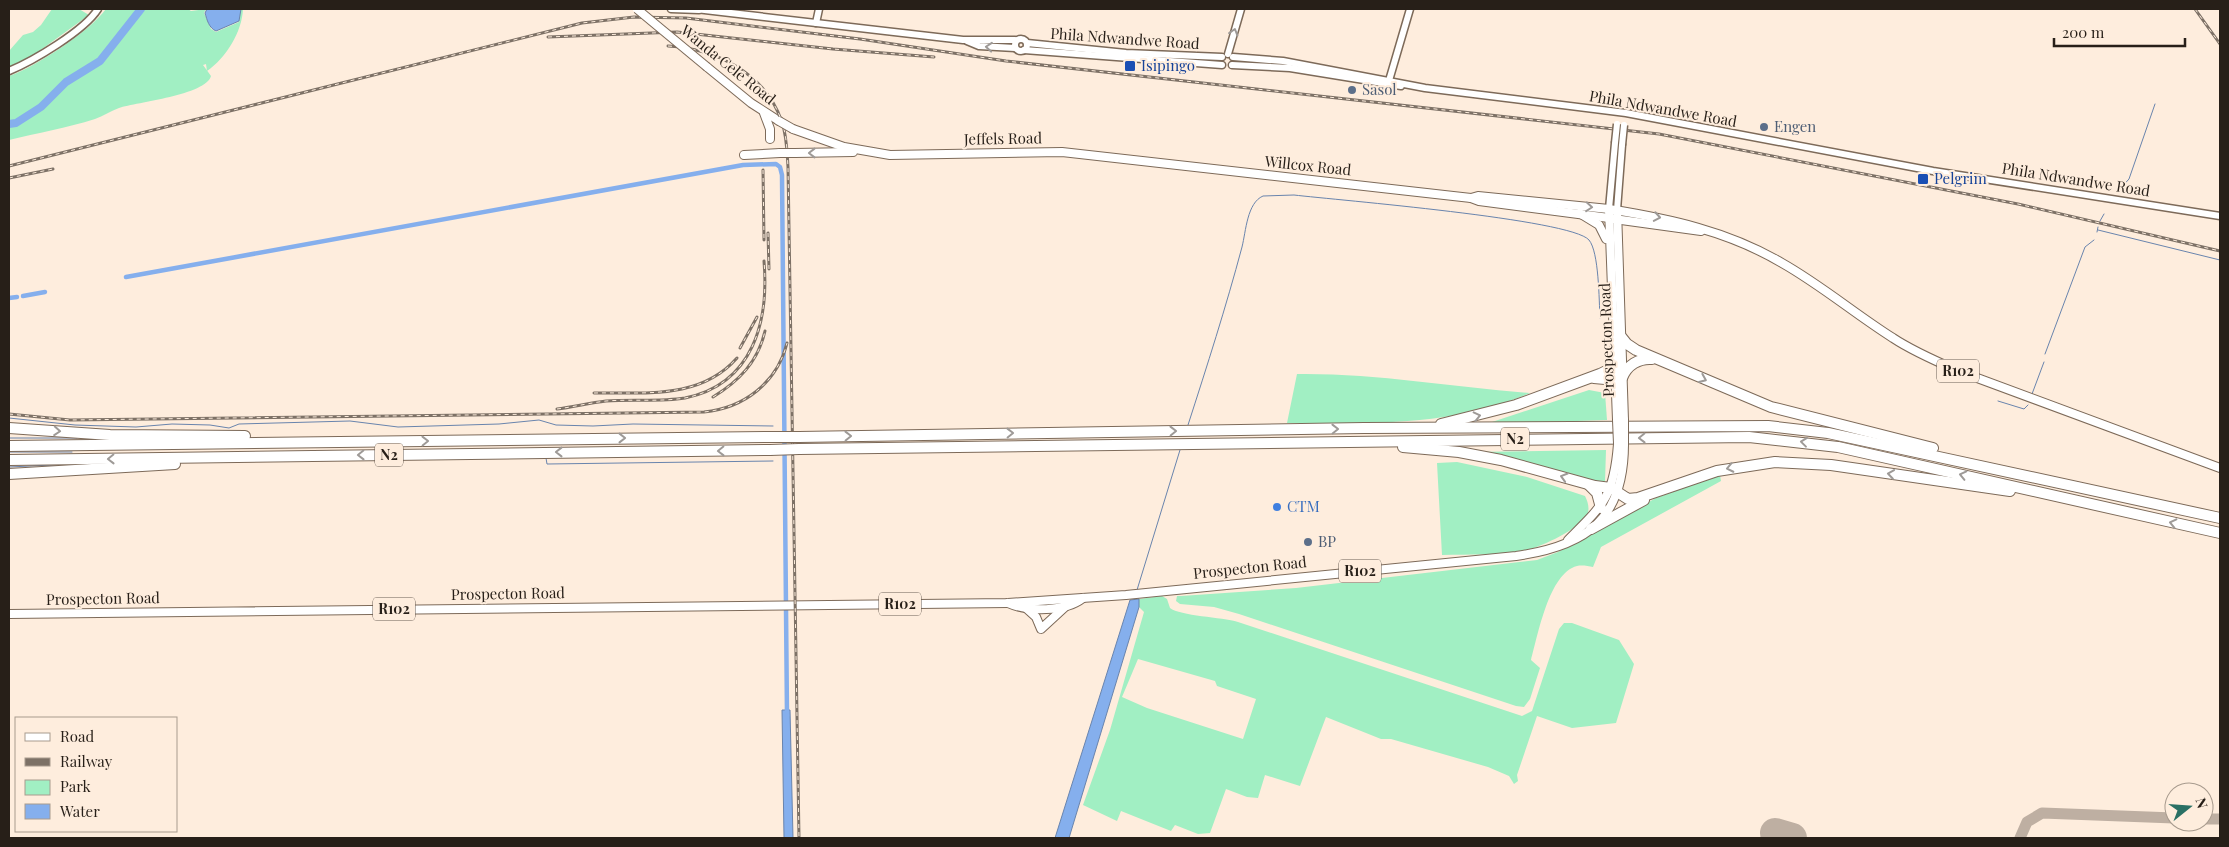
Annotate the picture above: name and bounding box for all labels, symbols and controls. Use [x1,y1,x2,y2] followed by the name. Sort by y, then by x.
[2054,15,2185,47] scale bar
[676,19,780,109] street label: Wanda Cele Road
[2062,22,2105,42] text: 200 m
[1050,23,1201,53] street label: Phila Ndwandwe Road
[1229,28,1239,36] one-way arrow
[984,42,992,53] one-way arrow
[1141,55,1195,75] place label: Isipingo
[1123,59,1137,73] marker: Isipingo
[1362,79,1397,99] place label: Sasol
[1346,84,1358,96] marker: Sasol
[1588,85,1739,131] street label: Phila Ndwandwe Road
[1774,116,1816,136] place label: Engen
[1758,121,1770,133] marker: Engen
[963,127,1043,149] street label: Jeffels Road
[808,148,816,158] one-way arrow
[1263,150,1353,180] street label: Willcox Road
[2001,157,2152,201] street label: Phila Ndwandwe Road
[1934,168,1987,188] place label: Pelgrim
[1916,172,1930,186] marker: Pelgrim
[1586,201,1594,212] one-way arrow
[1652,211,1661,221] one-way arrow
[1594,282,1618,397] street label: Prospecton Road
[1937,360,1979,382] road number: R102
[1698,373,1707,384] one-way arrow
[1472,411,1481,422] one-way arrow
[1332,424,1340,434] one-way arrow
[54,426,62,437] one-way arrow
[1170,426,1177,436] one-way arrow
[1007,428,1015,438] one-way arrow
[1501,428,1529,450] road number: N2
[844,431,852,441] one-way arrow
[1638,432,1646,443] one-way arrow
[619,433,627,444] one-way arrow
[421,435,429,446] one-way arrow
[1800,437,1808,448] one-way arrow
[375,444,403,466] road number: N2
[717,445,725,456] one-way arrow
[555,447,562,457] one-way arrow
[357,450,365,460] one-way arrow
[107,454,115,464] one-way arrow
[1726,462,1734,473] one-way arrow
[1887,469,1895,480] one-way arrow
[1959,470,1968,480] one-way arrow
[1561,473,1569,483] one-way arrow
[1287,496,1320,516] place label: CTM
[1271,501,1283,513] marker: CTM
[2168,518,2177,529] one-way arrow
[1318,531,1336,551] place label: BP
[1302,536,1314,548] marker: BP
[1192,551,1308,583] street label: Prospecton Road
[1339,560,1381,582] road number: R102
[451,582,565,604] street label: Prospecton Road
[46,587,160,609] street label: Prospecton Road
[879,592,921,616] road number: R102
[373,598,415,620] road number: R102
[15,717,178,832] legend
[60,726,94,746] text: Road
[60,751,113,771] text: Railway
[60,776,92,796] text: Park
[2164,782,2214,832] north arrow
[2191,795,2212,811] text: N
[59,801,100,821] text: Water

